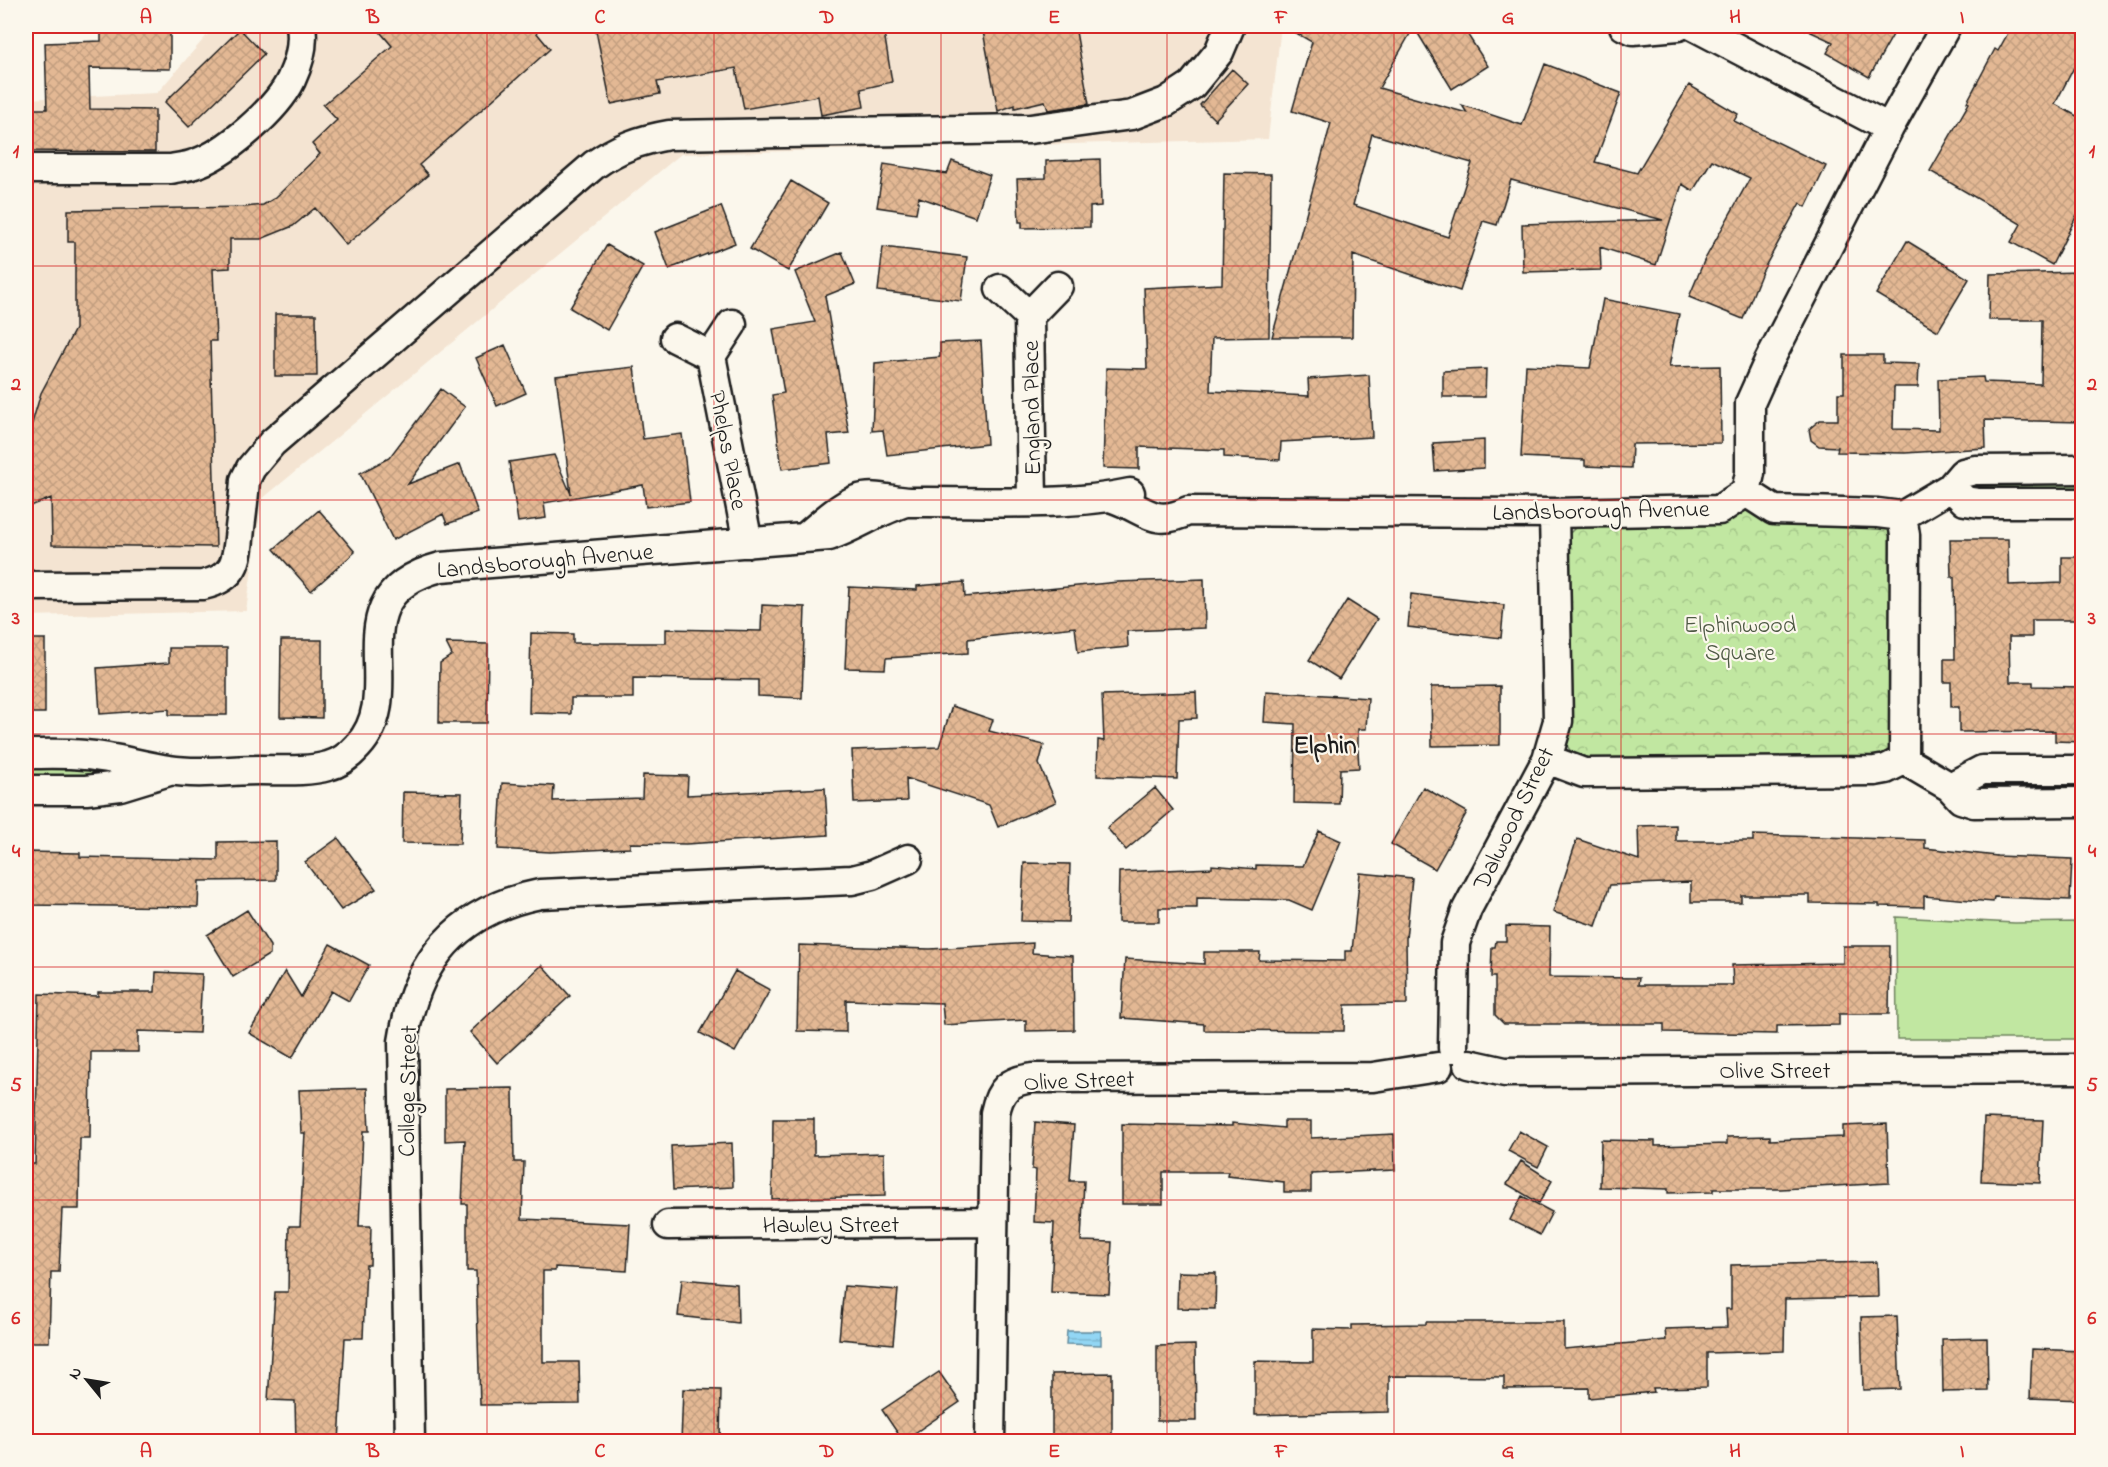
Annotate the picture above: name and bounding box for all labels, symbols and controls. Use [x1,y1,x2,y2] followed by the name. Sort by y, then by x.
[140,4,152,33] text: A
[365,4,380,33] text: B
[595,4,606,33] text: C
[819,4,834,33] text: D
[1048,4,1060,33] text: E
[1274,4,1288,33] text: F
[1502,4,1515,33] text: G
[1729,4,1741,33] text: H
[1960,4,1965,33] text: I
[13,138,20,167] text: 1
[2089,138,2096,167] text: 1
[1015,340,1052,476] street label: England Place
[10,371,21,400] text: 2
[2086,371,2097,400] text: 2
[698,388,755,513] street label: Phelps Place
[1492,493,1710,532] street label: Landsborough Avenue
[436,536,655,589] street label: Landsborough Avenue
[11,605,20,634] text: 3
[2087,605,2096,634] text: 3
[1684,609,1797,672] park label: Elphinwood Square
[1293,728,1357,766] district label: Elphin
[1465,742,1565,897] street label: Dalwood Street
[12,838,21,867] text: 4
[2088,838,2097,867] text: 4
[391,1025,428,1157] street label: College Street
[1719,1055,1831,1090] street label: Olive Street
[1023,1063,1135,1102] street label: Olive Street
[10,1072,22,1101] text: 5
[2086,1072,2098,1101] text: 5
[763,1209,899,1245] street label: Hawley Street
[12,1305,21,1334] text: 6
[2088,1305,2097,1334] text: 6
[57,1350,117,1410] north arrow
[63,1363,89,1384] text: N
[140,1438,152,1467] text: A
[365,1438,380,1467] text: B
[595,1438,606,1467] text: C
[819,1438,834,1467] text: D
[1048,1438,1060,1467] text: E
[1274,1438,1288,1467] text: F
[1502,1438,1515,1467] text: G
[1729,1438,1741,1467] text: H
[1960,1438,1965,1467] text: I

